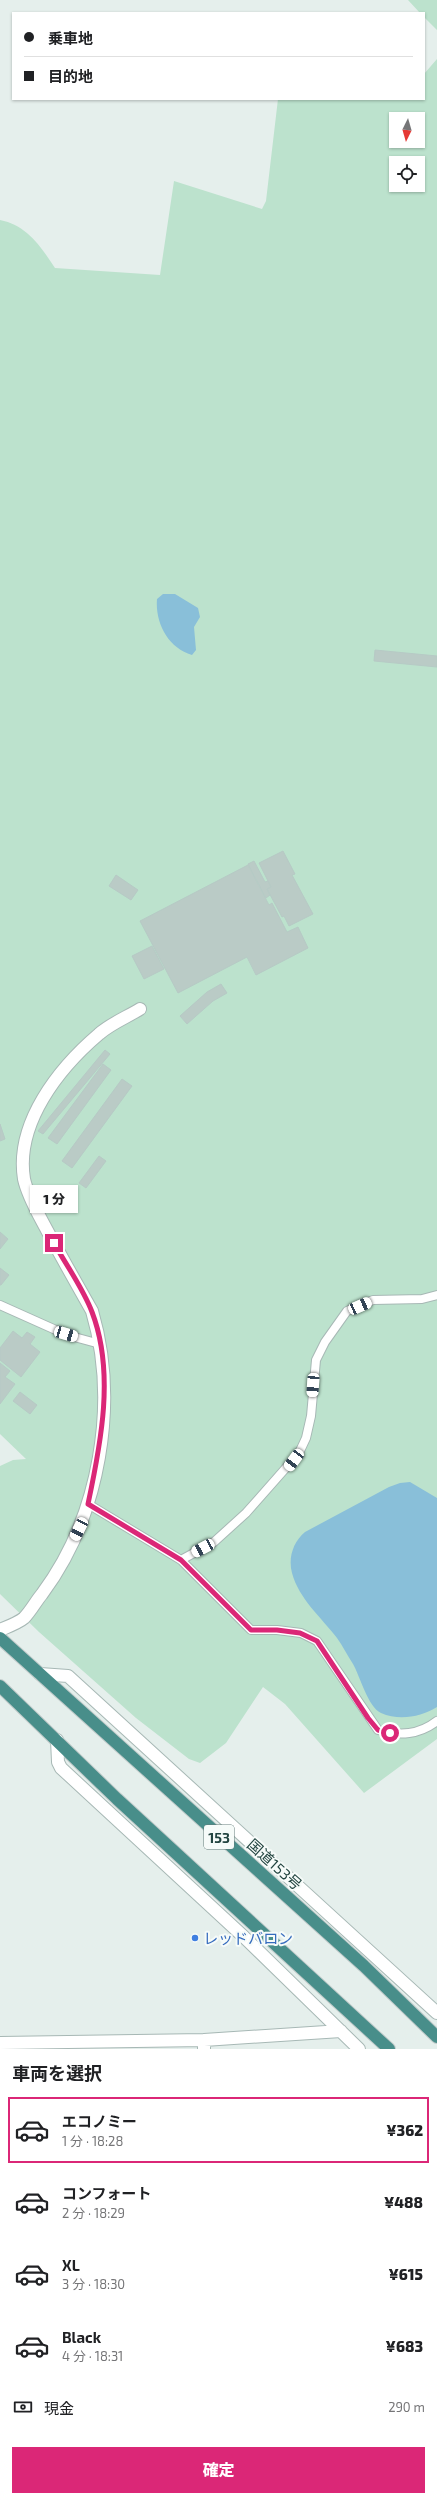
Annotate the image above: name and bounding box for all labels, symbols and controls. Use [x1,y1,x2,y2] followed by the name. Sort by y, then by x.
[48,29,93,47] text: 乗車地
[48,67,93,85] text: 目的地
[389,112,425,148] north arrow
[389,112,425,192] map controls
[389,156,425,192] button: locate
[30,1185,78,1213] callout: 1 分
[43,1191,65,1207] text: 1 分
[45,1234,63,1252] route end
[347,1296,373,1316] car
[53,1325,79,1343] car
[306,1373,320,1397] car
[282,1447,306,1473] car
[68,1516,90,1542] car
[190,1537,216,1559] car
[381,1724,399,1742] route start
[204,1825,234,1849] road number: 153
[244,1835,306,1893] street label: 国道153号
[203,1929,293,1947] place label: レッドバロン
[190,1933,200,1943] marker: レッドバロン
[12,2062,102,2084] text: 車両を選択
[14,2112,50,2148] icon: car
[62,2112,137,2130] text: エコノミー
[386,2121,423,2139] text: ¥362
[62,2133,123,2149] text: 1 分 · 18:28
[14,2184,50,2220] icon: car
[62,2184,152,2202] text: コンフォート
[384,2193,423,2211] text: ¥488
[62,2205,125,2221] text: 2 分 · 18:29
[14,2256,50,2292] icon: car
[62,2256,80,2274] text: XL
[388,2265,423,2283] text: ¥615
[62,2276,125,2292] text: 3 分 · 18:30
[14,2328,50,2364] icon: car
[62,2328,101,2346] text: Black
[386,2337,423,2355] text: ¥683
[62,2348,123,2364] text: 4 分 · 18:31
[12,2396,34,2418] icon: cash
[44,2399,74,2417] text: 現金
[388,2399,425,2415] text: 290 m
[12,2447,425,2493] button: 確定

